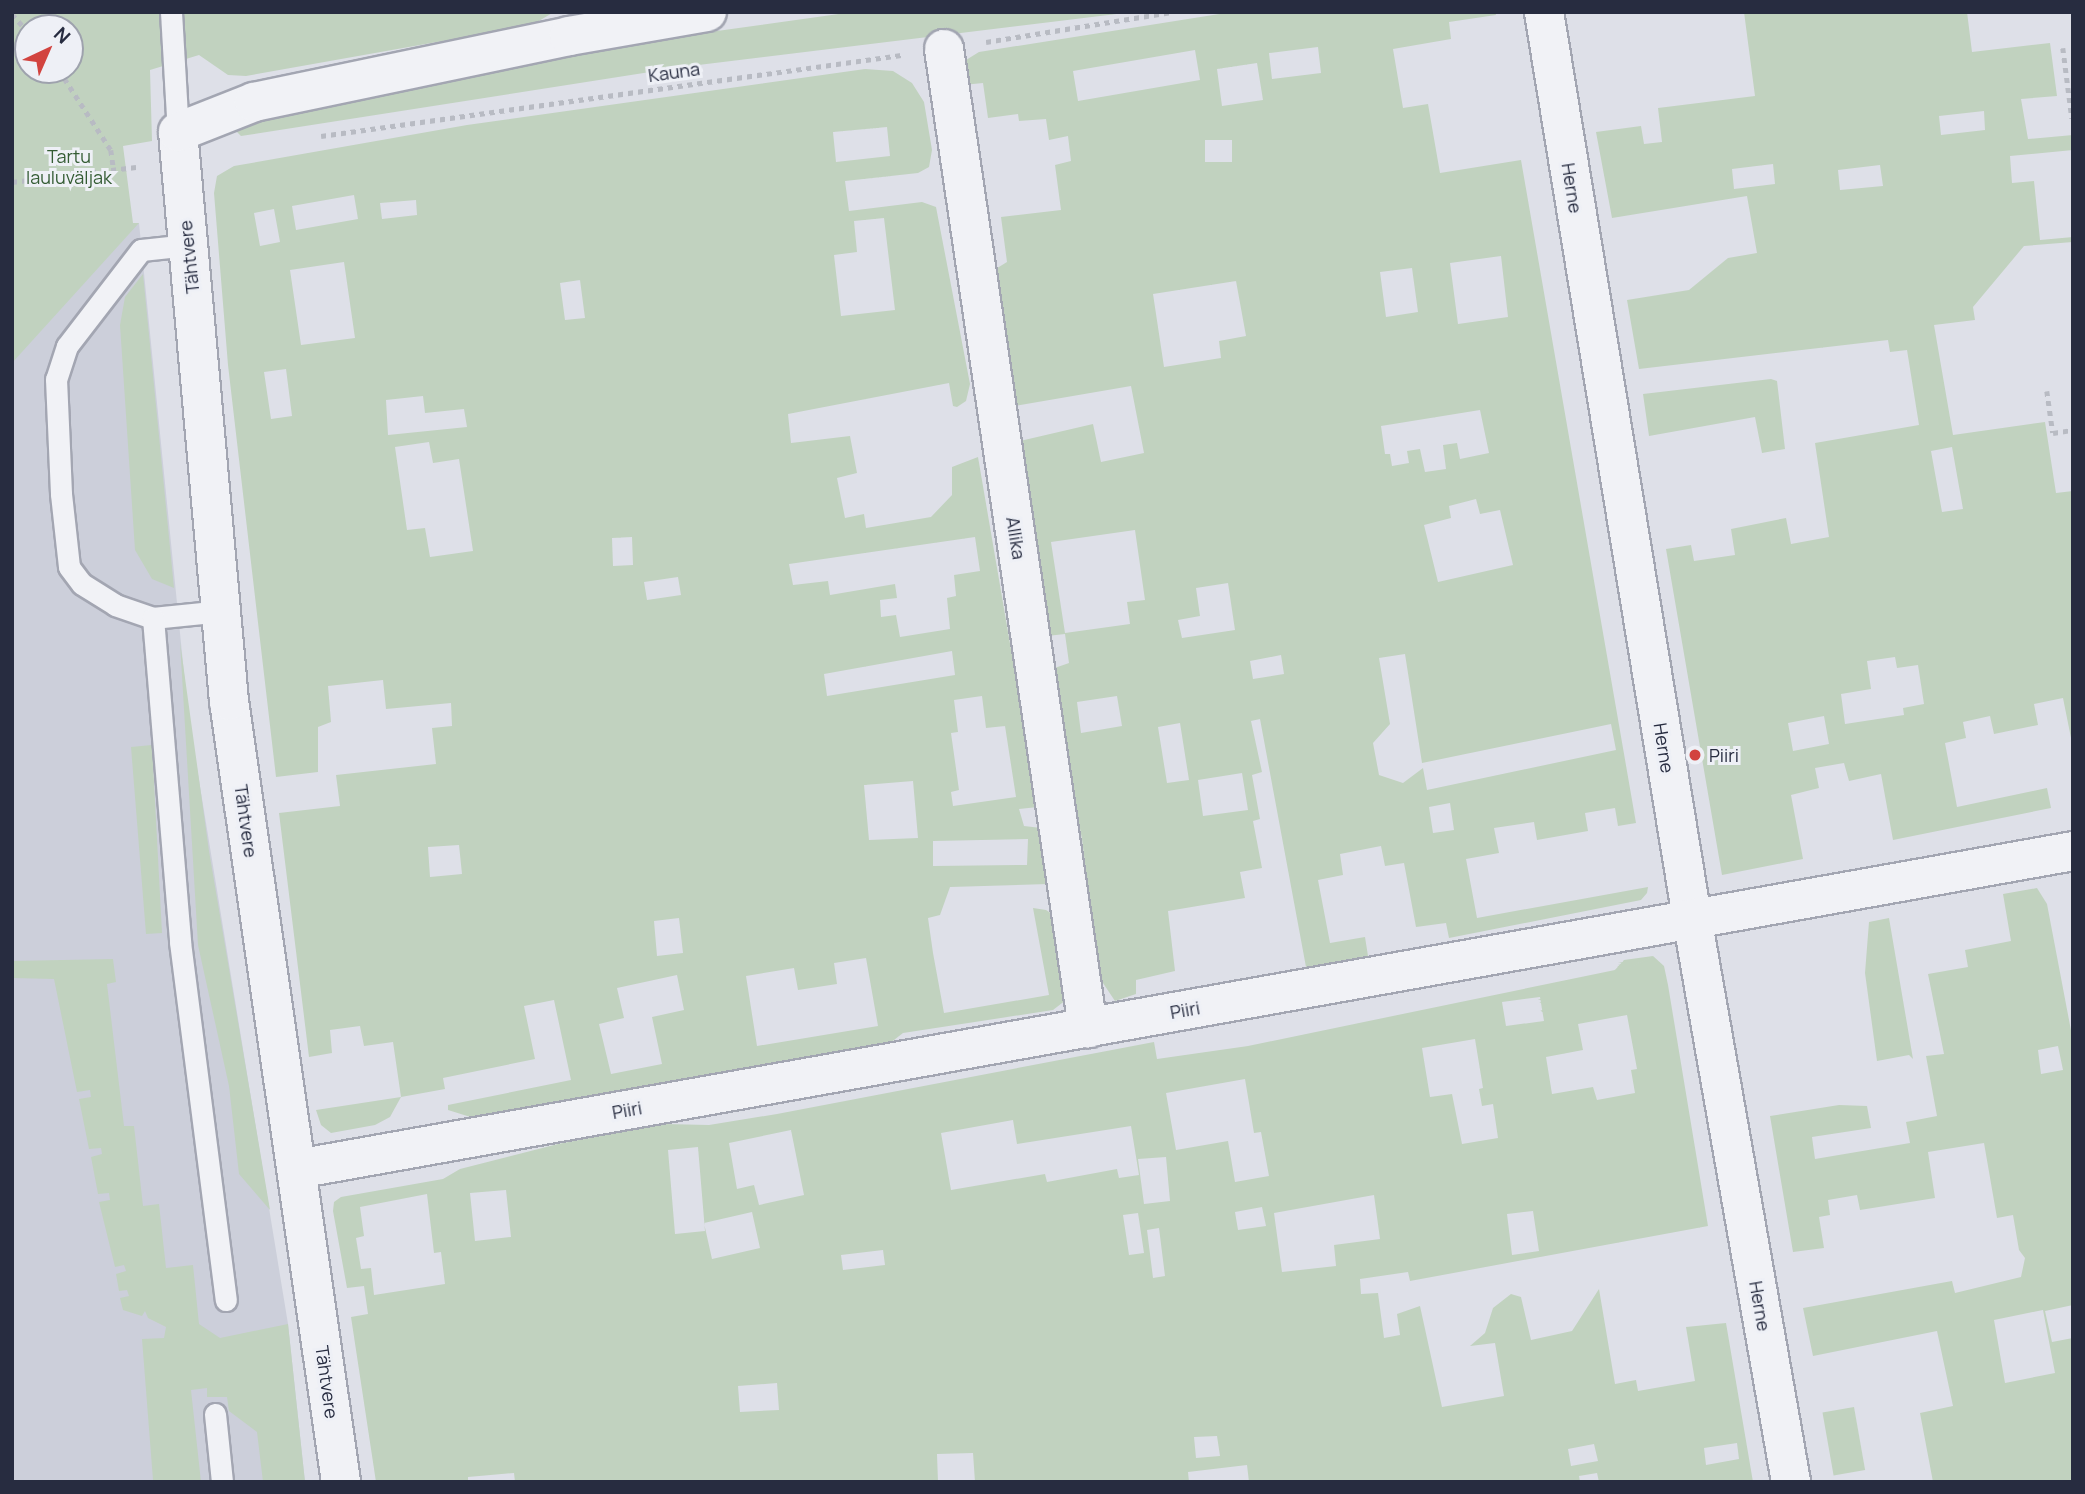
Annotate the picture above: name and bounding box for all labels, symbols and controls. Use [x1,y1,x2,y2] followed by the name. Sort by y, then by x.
[14,14,84,84] north arrow
[48,21,76,49] text: N
[647,58,701,86] street label: Kauna
[26,146,112,188] park label: Tartu lauluväljak
[1557,161,1587,215] street label: Herne
[174,219,204,295] street label: Tähtvere
[1002,515,1030,561] street label: Allika
[1649,721,1679,775] street label: Herne
[1709,744,1739,766] place label: Piiri
[1687,747,1703,763] marker: Piiri
[230,783,262,859] street label: Tähtvere
[1168,997,1202,1023] street label: Piiri
[610,1097,644,1123] street label: Piiri
[1745,1279,1775,1333] street label: Herne
[311,1344,343,1420] street label: Tähtvere

